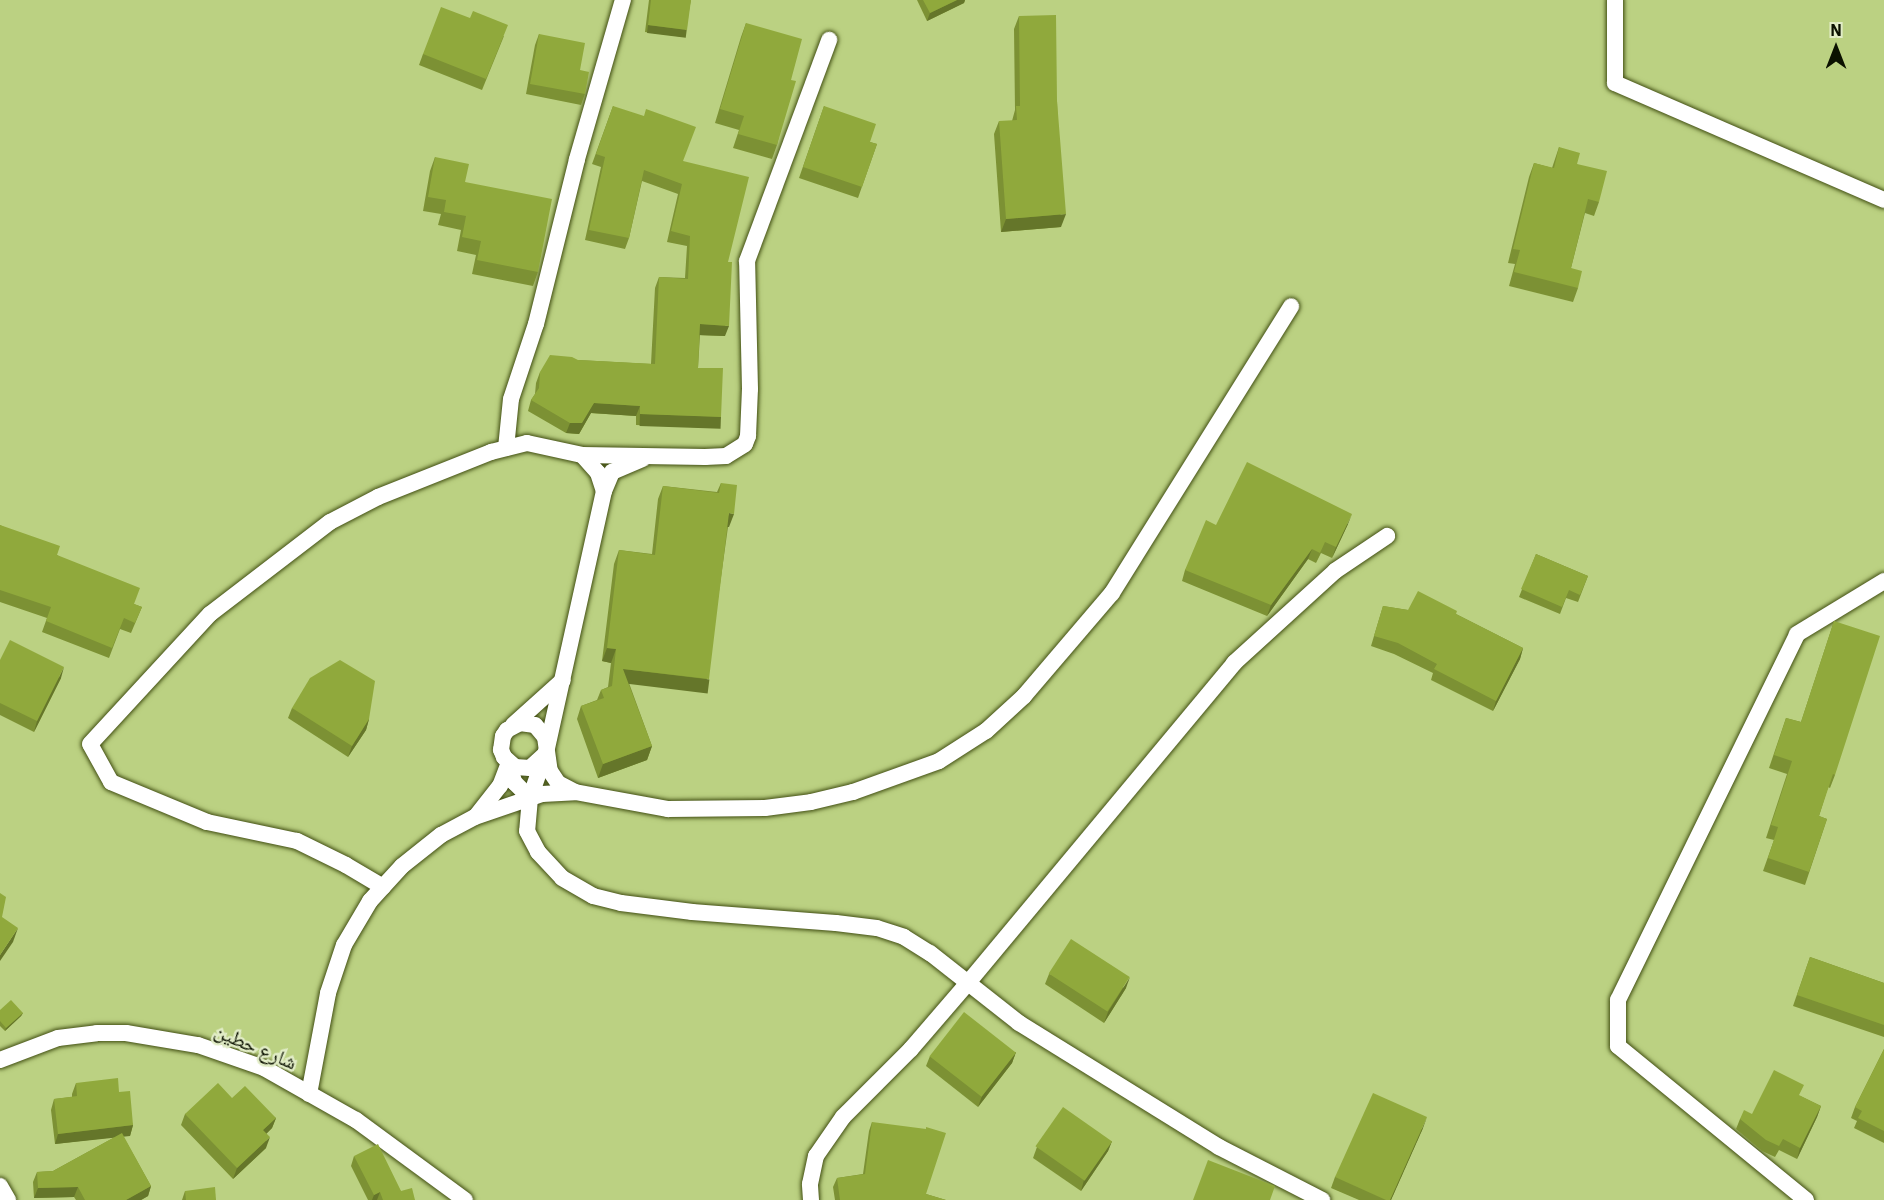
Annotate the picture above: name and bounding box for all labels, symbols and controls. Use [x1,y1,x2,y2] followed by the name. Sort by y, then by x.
[1806,18,1866,78] north arrow
[1830,20,1842,40] text: N
[211,1018,301,1074] street label: شارع حطين

